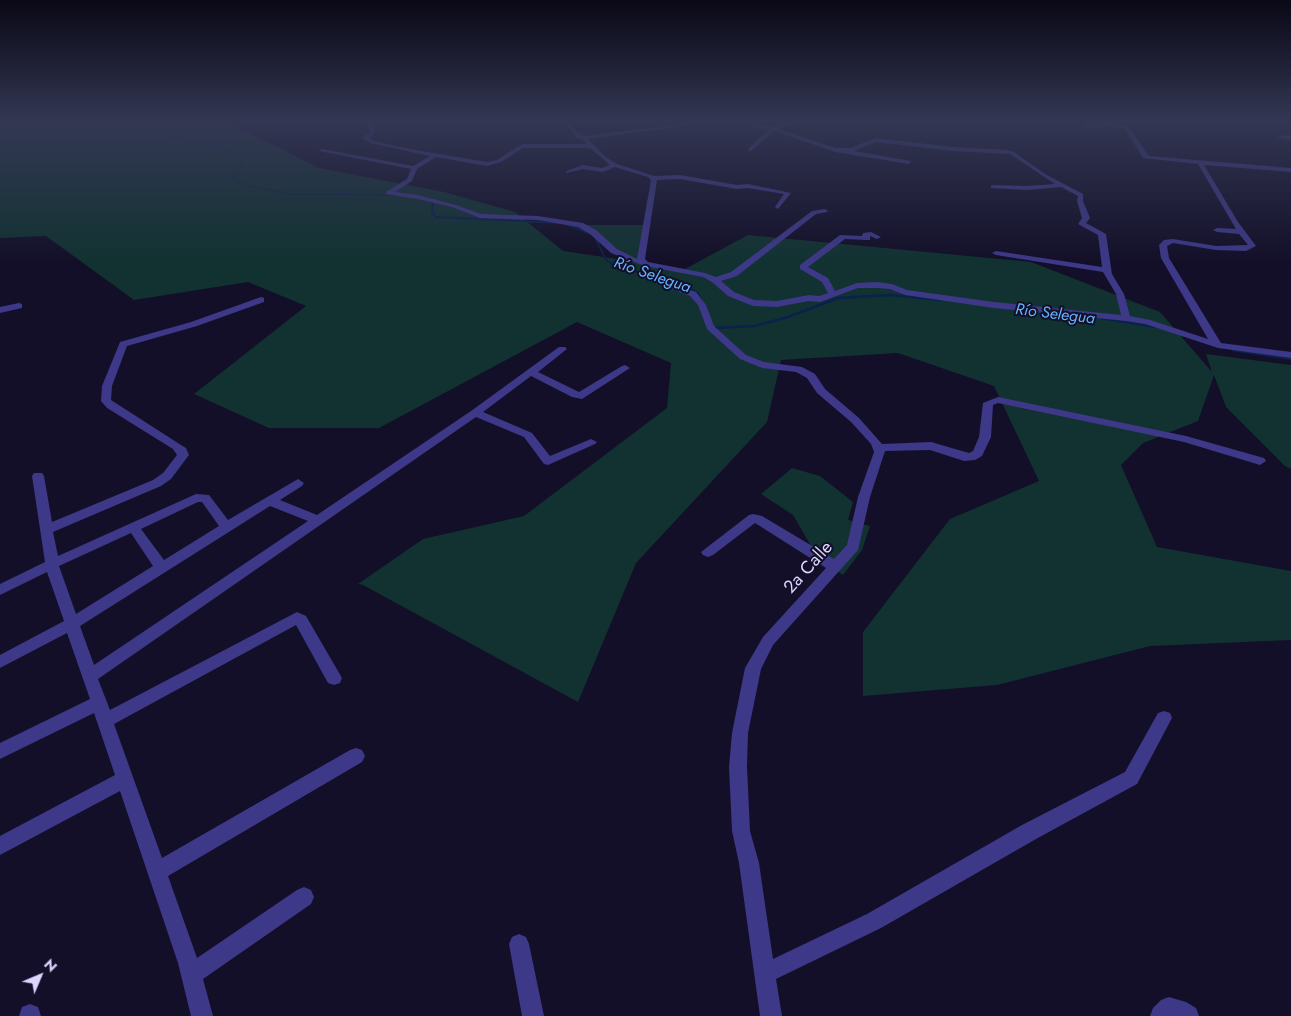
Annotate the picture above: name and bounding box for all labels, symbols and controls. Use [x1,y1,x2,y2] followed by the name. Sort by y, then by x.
[611,254,693,298] water label: Río Selegua
[1014,301,1096,329] water label: Río Selegua
[780,537,838,599] street label: 2a Calle
[15,951,65,1001] north arrow
[40,954,62,976] text: N

